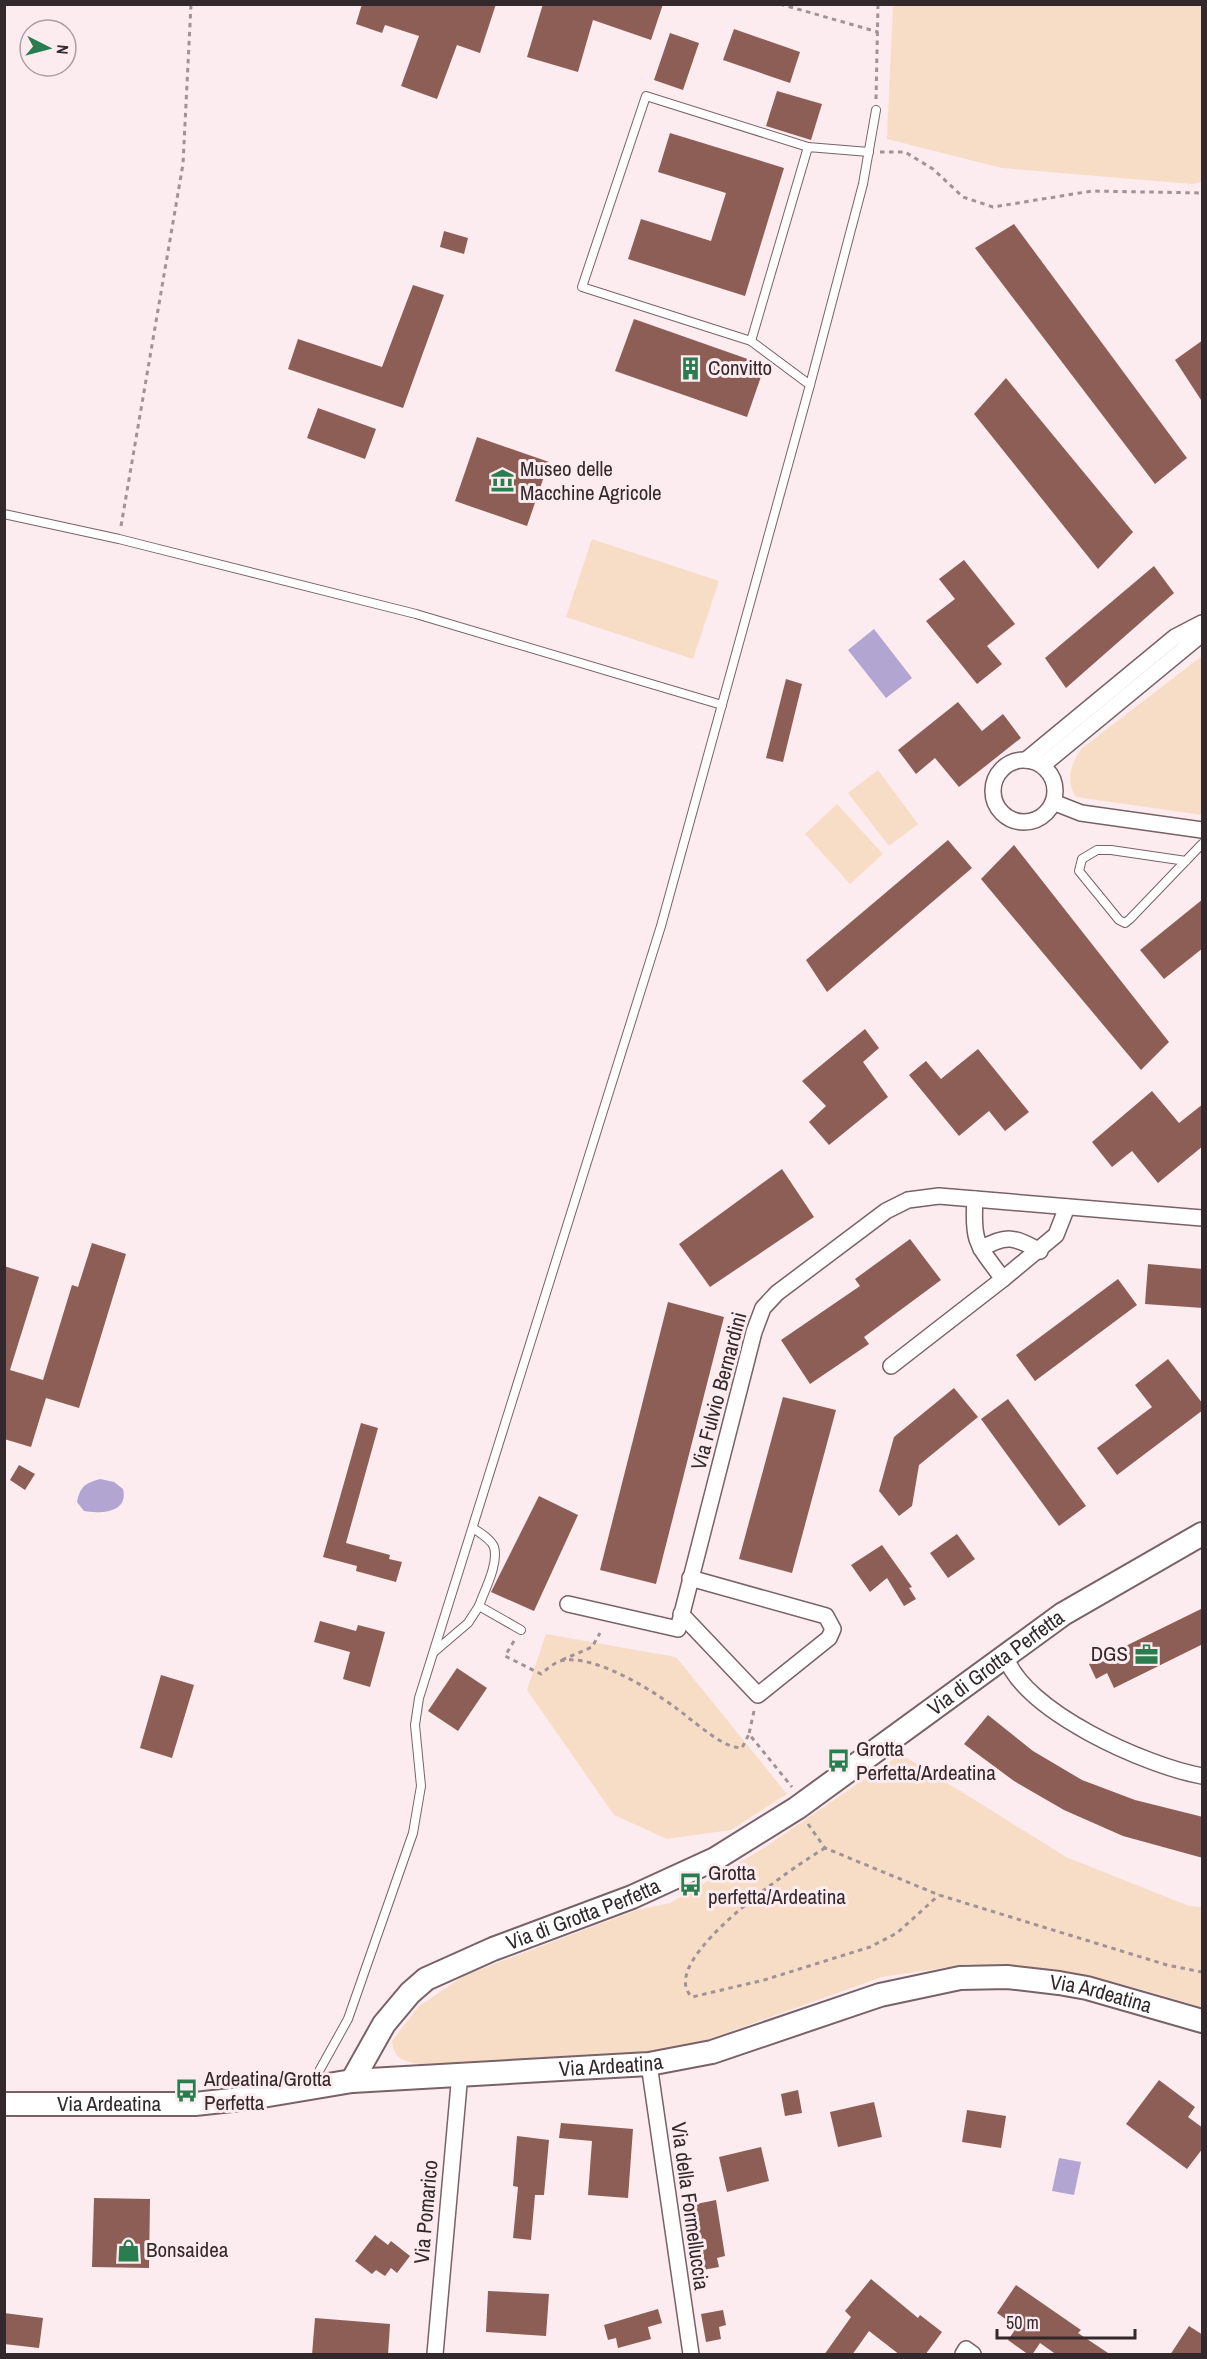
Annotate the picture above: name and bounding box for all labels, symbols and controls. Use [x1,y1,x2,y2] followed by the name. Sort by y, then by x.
[18,18,78,78] north arrow
[51,44,74,55] text: N
[708,353,772,382] place label: Convitto
[677,355,703,381] building icon: Convitto
[520,454,662,507] place label: Museo delle Macchine Agricole
[489,468,515,494] museum icon: Museo delle Macchine Agricole
[683,1309,754,1473] street label: Via Fulvio Bernardini
[921,1603,1070,1722] street label: Via di Grotta Perfetta
[1091,1639,1128,1668] place label: DGS
[1133,1641,1159,1667] office icon: DGS
[856,1734,996,1787] place label: Grotta Perfetta/Ardeatina
[825,1748,851,1774] bus stop icon: Grotta Perfetta/Ardeatina
[708,1858,846,1911] place label: Grotta perfetta/Ardeatina
[502,1871,665,1957] street label: Via di Grotta Perfetta
[677,1872,703,1898] bus stop icon: Grotta perfetta/Ardeatina
[1048,1967,1156,2020] street label: Via Ardeatina
[558,2047,666,2083] street label: Via Ardeatina
[203,2064,332,2117] place label: Ardeatina/Grotta Perfetta
[173,2078,199,2104] bus stop icon: Ardeatina/Grotta Perfetta
[57,2089,161,2118] street label: Via Ardeatina
[664,2120,717,2292] street label: Via della Formelluccia
[407,2159,444,2265] street label: Via Pomarico
[146,2235,229,2264] place label: Bonsaidea
[115,2237,141,2263] shop icon: Bonsaidea
[997,2302,1135,2340] scale bar
[1006,2310,1039,2335] text: 50 m

